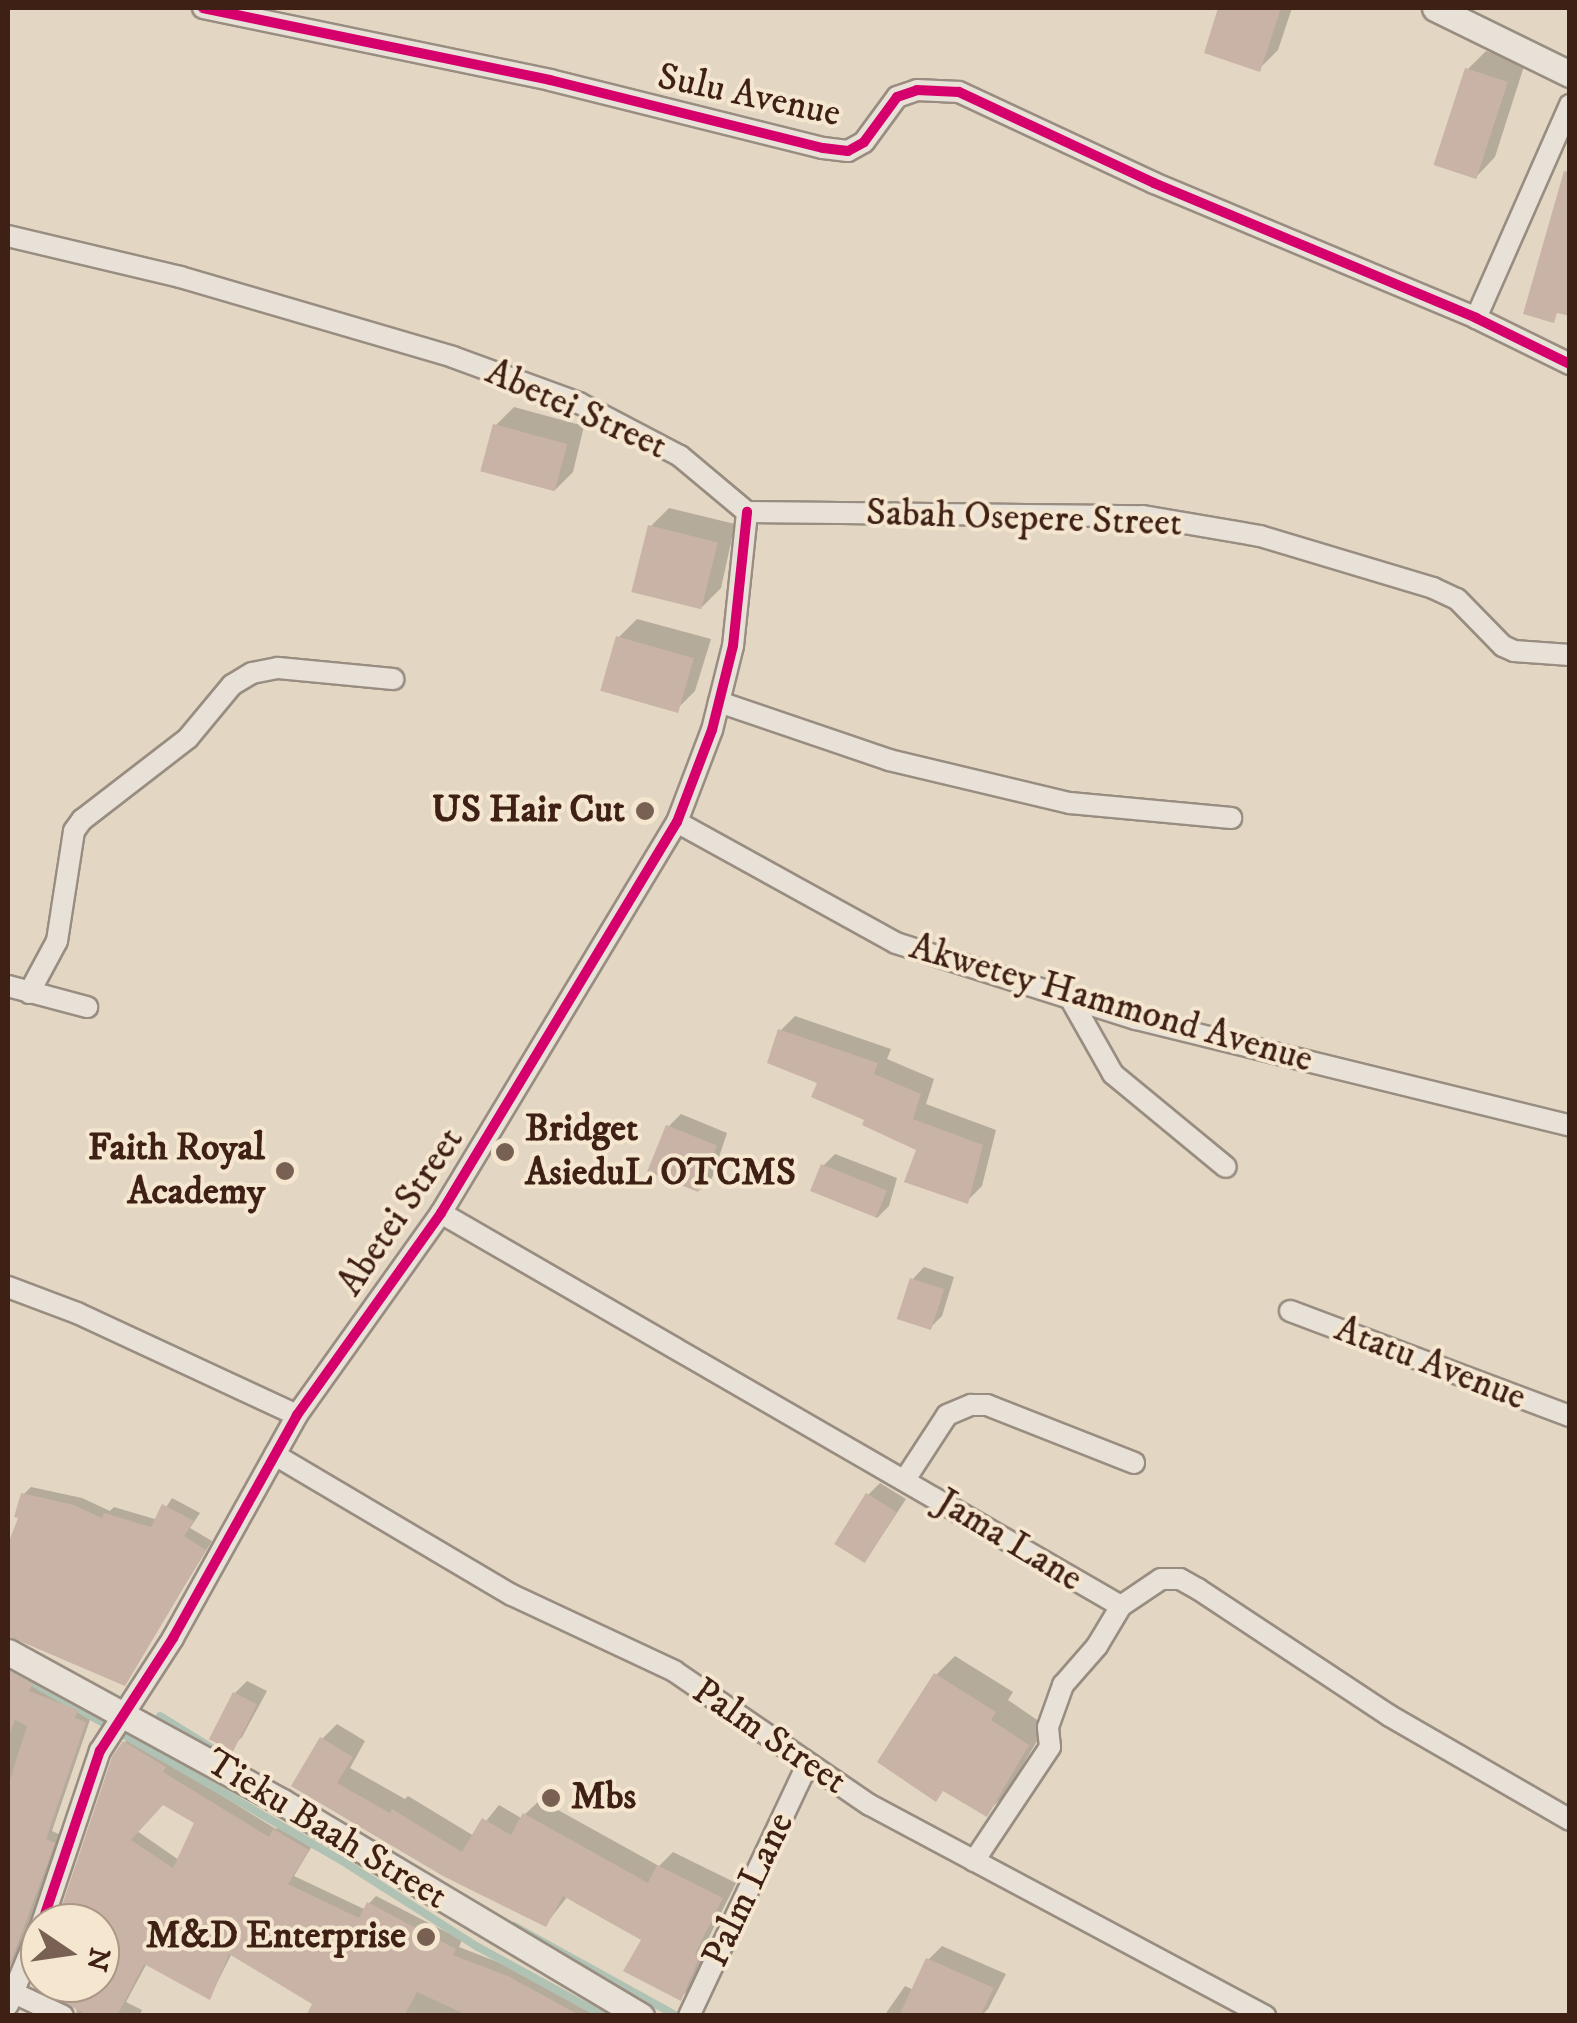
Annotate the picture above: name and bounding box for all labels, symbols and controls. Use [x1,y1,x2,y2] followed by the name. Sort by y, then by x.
[653,54,845,138] street label: Sulu Avenue
[478,350,674,470] street label: Abetei Street
[865,491,1183,547] street label: Sabah Osepere Street
[432,788,625,834] place label: US Hair Cut
[634,800,656,822] marker: US Hair Cut
[904,925,1318,1083] street label: Akwetey Hammond Avenue
[525,1107,796,1196] place label: Bridget AsieduL OTCMS
[328,1119,474,1305] street label: Abetei Street
[88,1126,265,1216] place label: Faith Royal Academy
[494,1141,516,1163] marker: Bridget AsieduL OTCMS
[274,1160,296,1182] marker: Faith Royal Academy
[1328,1307,1532,1421] street label: Atatu Avenue
[928,1480,1090,1602] street label: Jama Lane
[683,1669,855,1805] street label: Palm Street
[197,1740,455,1920] street label: Tieku Baah Street
[571,1775,636,1821] place label: Mbs
[540,1787,562,1809] marker: Mbs
[693,1805,805,1975] street label: Palm Lane
[20,1903,120,2003] north arrow
[146,1914,406,1960] place label: M&D Enterprise
[415,1926,437,1948] marker: M&D Enterprise
[78,1944,117,1975] text: N

